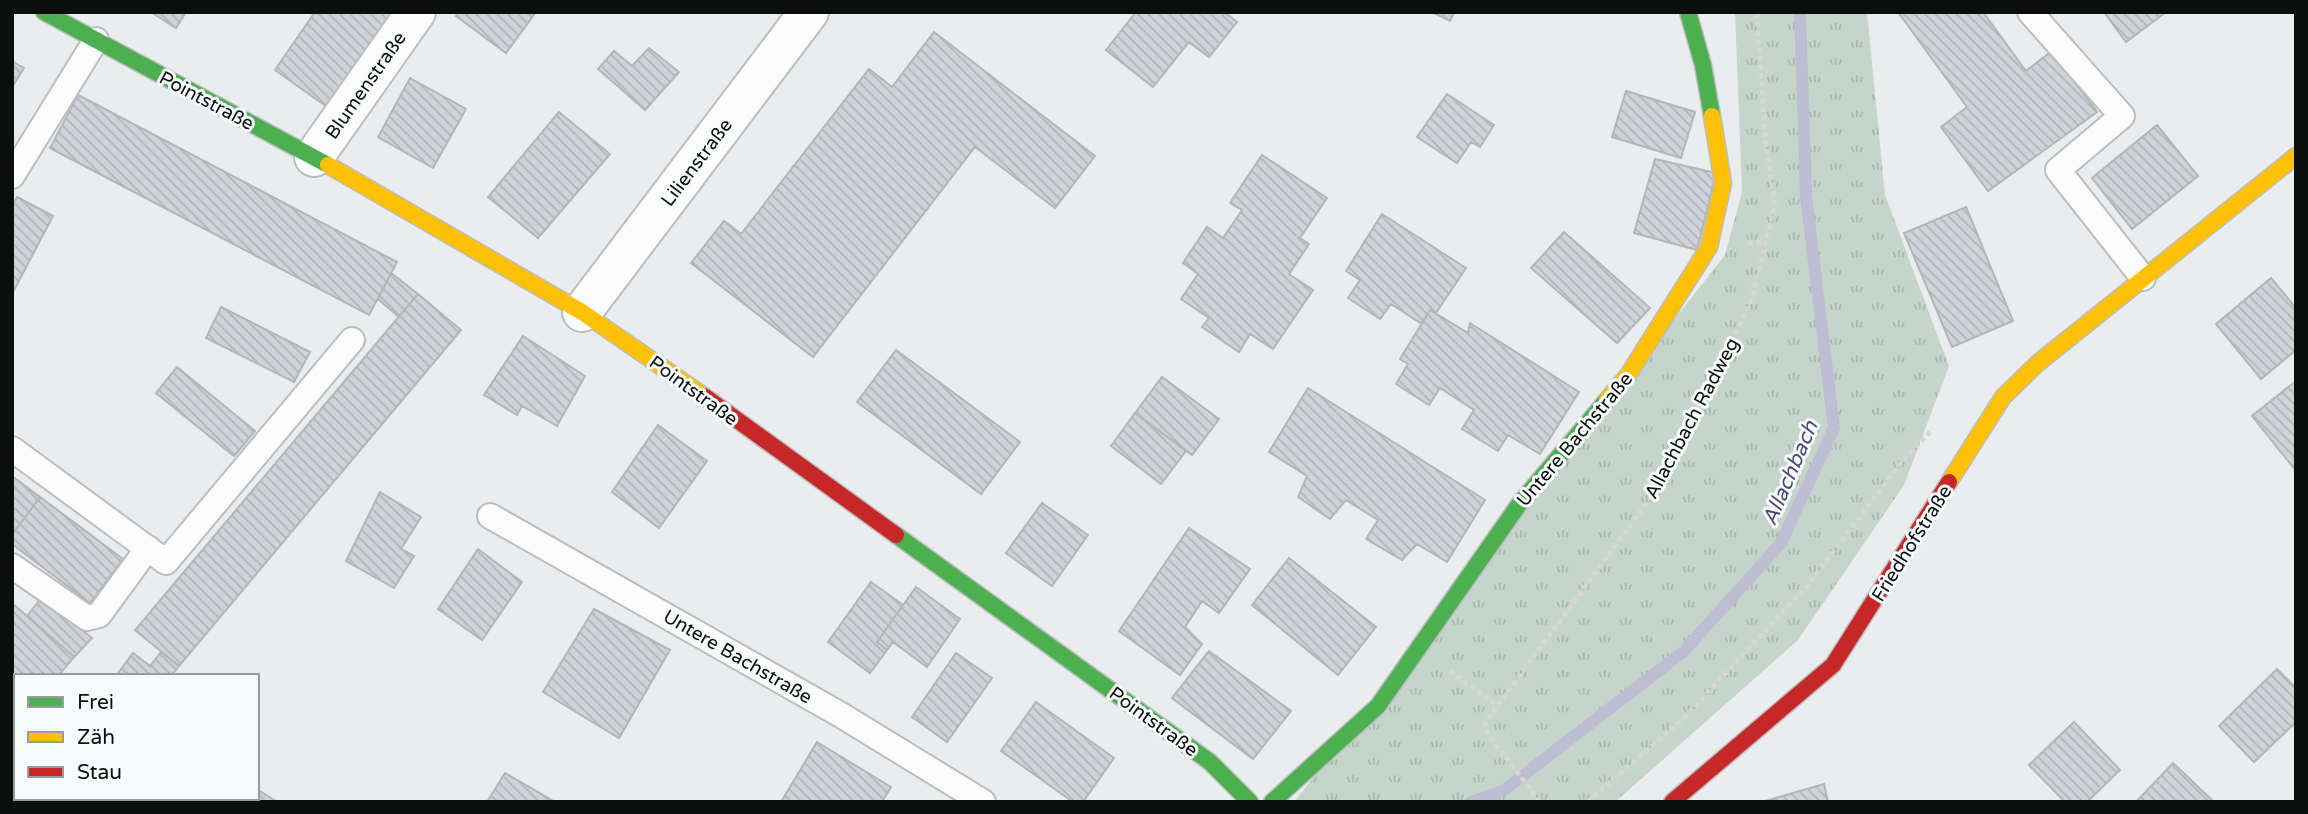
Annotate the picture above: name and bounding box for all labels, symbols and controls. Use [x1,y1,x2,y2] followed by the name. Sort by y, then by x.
[321,28,411,143] street label: Blumenstraße
[155,67,258,135] street label: Pointstraße
[657,114,737,211] street label: Lilienstraße
[1640,334,1744,503] street label: Allachbach Radweg
[645,351,742,430] street label: Pointstraße
[1512,368,1637,511] street label: Untere Bachstraße
[1757,416,1824,529] water label: Allachbach
[1867,481,1956,606] street label: Friedhofstraße
[659,605,816,708] street label: Untere Bachstraße
[14,674,259,800] legend
[1105,682,1202,761] street label: Pointstraße
[77,690,114,715] text: Frei
[77,725,115,750] text: Zäh
[77,760,122,785] text: Stau

